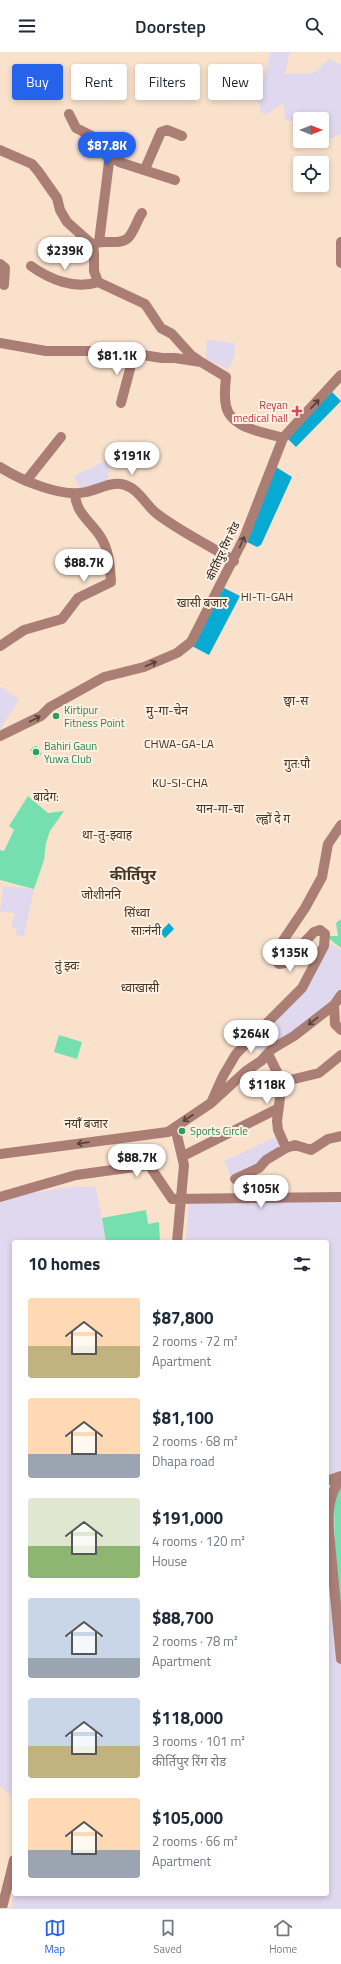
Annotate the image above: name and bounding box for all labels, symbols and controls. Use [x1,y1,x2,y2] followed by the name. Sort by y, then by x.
[135,13,206,40] text: Doorstep
[16,15,38,37] icon: menu
[303,15,325,37] icon: search
[12,64,63,100] chip: Buy
[71,64,127,100] chip: Rent
[135,64,200,100] chip: Filters
[208,64,263,100] chip: New
[293,112,329,148] north arrow
[293,112,329,192] map controls
[74,132,140,166] pin: $87.8K
[87,135,127,155] text: $87.8K
[293,156,329,192] button: locate
[37,237,93,271] pin: $239K
[47,240,83,260] text: $239K
[84,342,150,376] pin: $81.1K
[97,345,137,365] text: $81.1K
[233,397,288,426] place label: Reyan medical hall
[310,399,319,409] one-way arrow
[291,405,303,417] marker: Reyan medical hall
[104,442,160,476] pin: $191K
[114,445,150,465] text: $191K
[202,519,244,583] street label: कीर्तिपुर रिंग रोड
[239,536,246,548] one-way arrow
[51,549,117,583] pin: $88.7K
[64,552,104,572] text: $88.7K
[241,587,293,606] district label: HI-TI-GAH
[177,593,228,612] district label: खासी बजार
[145,659,157,667] one-way arrow
[284,691,309,710] district label: छ्वा-स
[146,701,188,720] district label: मु-गा-चेन
[64,702,125,731] place label: Kirtipur Fitness Point
[51,711,61,721] marker: Kirtipur Fitness Point
[29,714,41,722] one-way arrow
[144,734,214,753] district label: CHWA-GA-LA
[44,738,97,767] place label: Bahiri Gaun Yuwa Club
[31,747,41,757] marker: Bahiri Gaun Yuwa Club
[284,754,311,773] district label: गुत:पौ
[152,773,208,792] district label: KU-SI-CHA
[33,787,59,806] district label: बादेग:
[196,799,245,818] district label: यान-गा-चा
[256,809,290,828] district label: ल्ह्वों दे ग
[82,825,133,844] district label: था-तु-झ्वाह
[110,863,157,886] district label: कीर्तिपुर
[81,885,121,904] district label: जोशीननि
[124,903,151,922] district label: सिंध्वा
[131,921,162,940] district label: साःनंनी
[262,939,318,973] pin: $135K
[272,942,308,962] text: $135K
[55,956,80,975] district label: तुं झ्वः
[121,978,160,997] district label: ध्वाखासी
[307,1017,318,1026] one-way arrow
[223,1020,279,1054] pin: $264K
[233,1023,269,1043] text: $264K
[239,1071,295,1105] pin: $118K
[249,1074,285,1094] text: $118K
[64,1114,109,1133] district label: नयाँ बजार
[183,1114,194,1122] one-way arrow
[190,1123,248,1139] place label: Sports Circle
[177,1126,187,1136] marker: Sports Circle
[77,1139,90,1147] one-way arrow
[104,1144,170,1178] pin: $88.7K
[117,1147,157,1167] text: $88.7K
[233,1175,289,1209] pin: $105K
[243,1178,279,1198] text: $105K
[28,1251,100,1277] text: 10 homes
[291,1253,313,1275] icon: filters
[152,1305,214,1331] text: $87,800
[60,1314,108,1362] icon: home
[152,1331,238,1351] text: 2 rooms · 72 m²
[152,1351,211,1371] text: Apartment
[152,1405,214,1431] text: $81,100
[60,1414,108,1462] icon: home
[152,1431,238,1451] text: 2 rooms · 68 m²
[152,1451,215,1471] text: Dhapa road
[152,1505,223,1531] text: $191,000
[60,1514,108,1562] icon: home
[152,1531,245,1551] text: 4 rooms · 120 m²
[152,1551,187,1571] text: House
[152,1605,214,1631] text: $88,700
[60,1614,108,1662] icon: home
[152,1631,238,1651] text: 2 rooms · 78 m²
[152,1651,211,1671] text: Apartment
[152,1705,223,1731] text: $118,000
[60,1714,108,1762] icon: home
[152,1731,245,1751] text: 3 rooms · 101 m²
[152,1751,226,1771] text: कीर्तिपुर रिंग रोड
[152,1805,223,1831] text: $105,000
[60,1814,108,1862] icon: home
[152,1831,238,1851] text: 2 rooms · 66 m²
[152,1851,211,1871] text: Apartment
[44,1917,66,1957] tab: Map
[154,1917,182,1957] tab: Saved
[269,1917,297,1957] tab: Home

